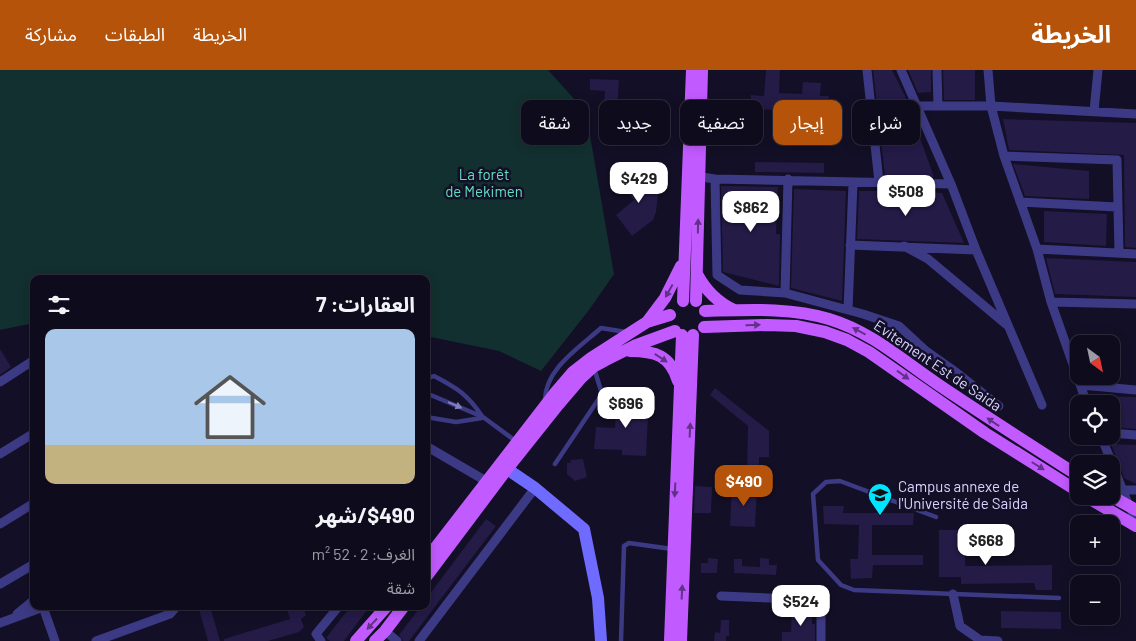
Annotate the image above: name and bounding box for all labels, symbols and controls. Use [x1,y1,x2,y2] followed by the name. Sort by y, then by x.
[1031,19,1111,48] text: الخريطة
[25,23,77,45] text: مشاركة
[105,23,165,45] text: الطبقات
[193,23,247,45] text: الخريطة
[521,100,589,145] chip: شقة
[599,100,670,145] chip: جديد
[680,100,763,145] chip: تصفية
[773,100,842,145] chip: إيجار
[852,100,920,145] chip: شراء
[609,162,669,204] pin: $429
[445,165,523,200] park label: La forêt de Mekimen
[621,168,657,187] text: $429
[876,174,936,217] pin: $508
[888,181,924,200] text: $508
[721,190,781,233] pin: $862
[733,197,769,216] text: $862
[694,217,702,233] one-way arrow
[664,285,673,298] one-way arrow
[45,291,73,319] icon: filters
[316,291,415,316] text: العقارات: 7
[871,316,1005,414] street label: Evitement Est de Saida
[745,321,761,329] one-way arrow
[851,327,866,335] one-way arrow
[1070,335,1120,385] north arrow
[1070,335,1120,625] map controls
[655,353,668,362] one-way arrow
[185,362,275,452] icon: home
[896,370,909,381] one-way arrow
[596,386,656,429] pin: $696
[609,393,643,412] text: $696
[1070,395,1120,445] button: locate
[448,402,462,410] one-way arrow
[987,417,1000,426] one-way arrow
[686,422,694,438] one-way arrow
[1070,455,1120,505] button: layers
[1031,461,1044,471] one-way arrow
[714,464,774,507] pin: $490
[726,471,762,490] text: $490
[898,477,1028,512] place label: Campus annexe de l'Université de Saida
[671,482,679,498] one-way arrow
[867,482,893,516] school or university icon: Campus annexe de l'Université de Saida
[316,502,415,527] text: $490/شهر
[1070,515,1120,565] button: +
[956,524,1016,566] pin: $668
[969,530,1004,549] text: $668
[312,544,415,563] text: الغرف: 2 · 52 m²
[1070,575,1120,625] button: −
[387,578,415,597] text: شقة
[679,584,687,600] one-way arrow
[771,584,831,627] pin: $524
[783,591,819,610] text: $524
[366,617,378,629] one-way arrow

